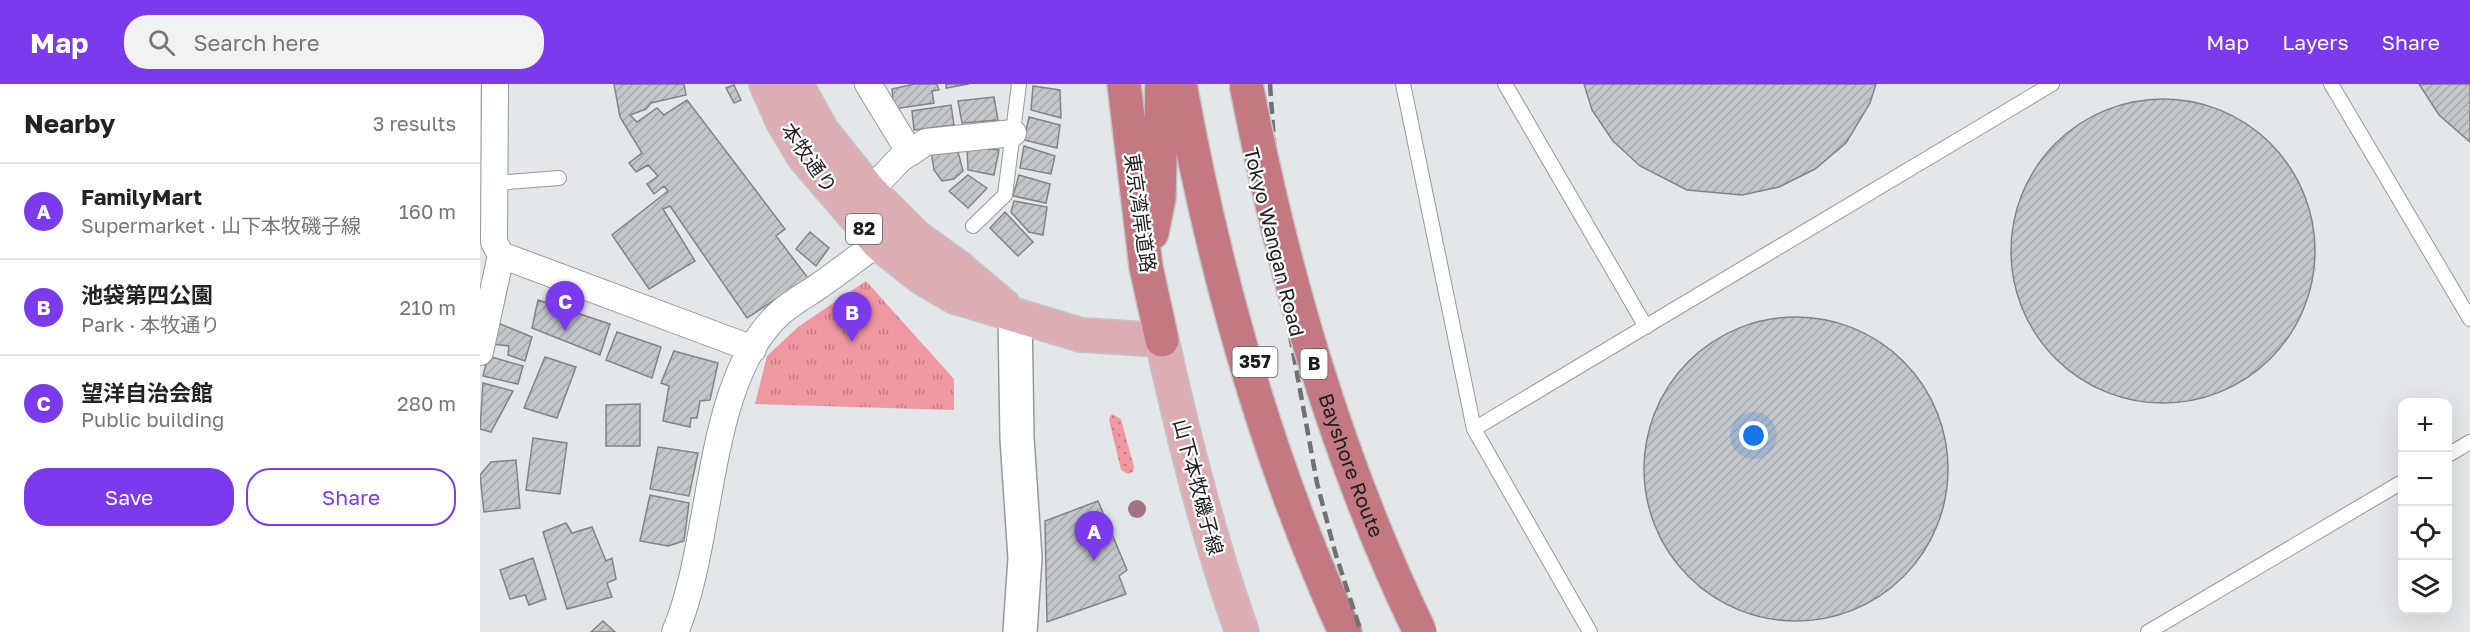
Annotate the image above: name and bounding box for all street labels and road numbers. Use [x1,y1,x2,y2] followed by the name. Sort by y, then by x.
[777,118,843,197] street label: 本牧通り
[1240,145,1310,339] street label: Tokyo Wangan Road
[1121,152,1161,274] street label: 東京湾岸道路
[846,214,882,244] road number: 82
[1232,347,1278,377] road number: 357
[1300,349,1328,379] road number: B
[1315,390,1389,541] street label: Bayshore Route
[1169,416,1229,557] street label: 山下本牧磯子線

